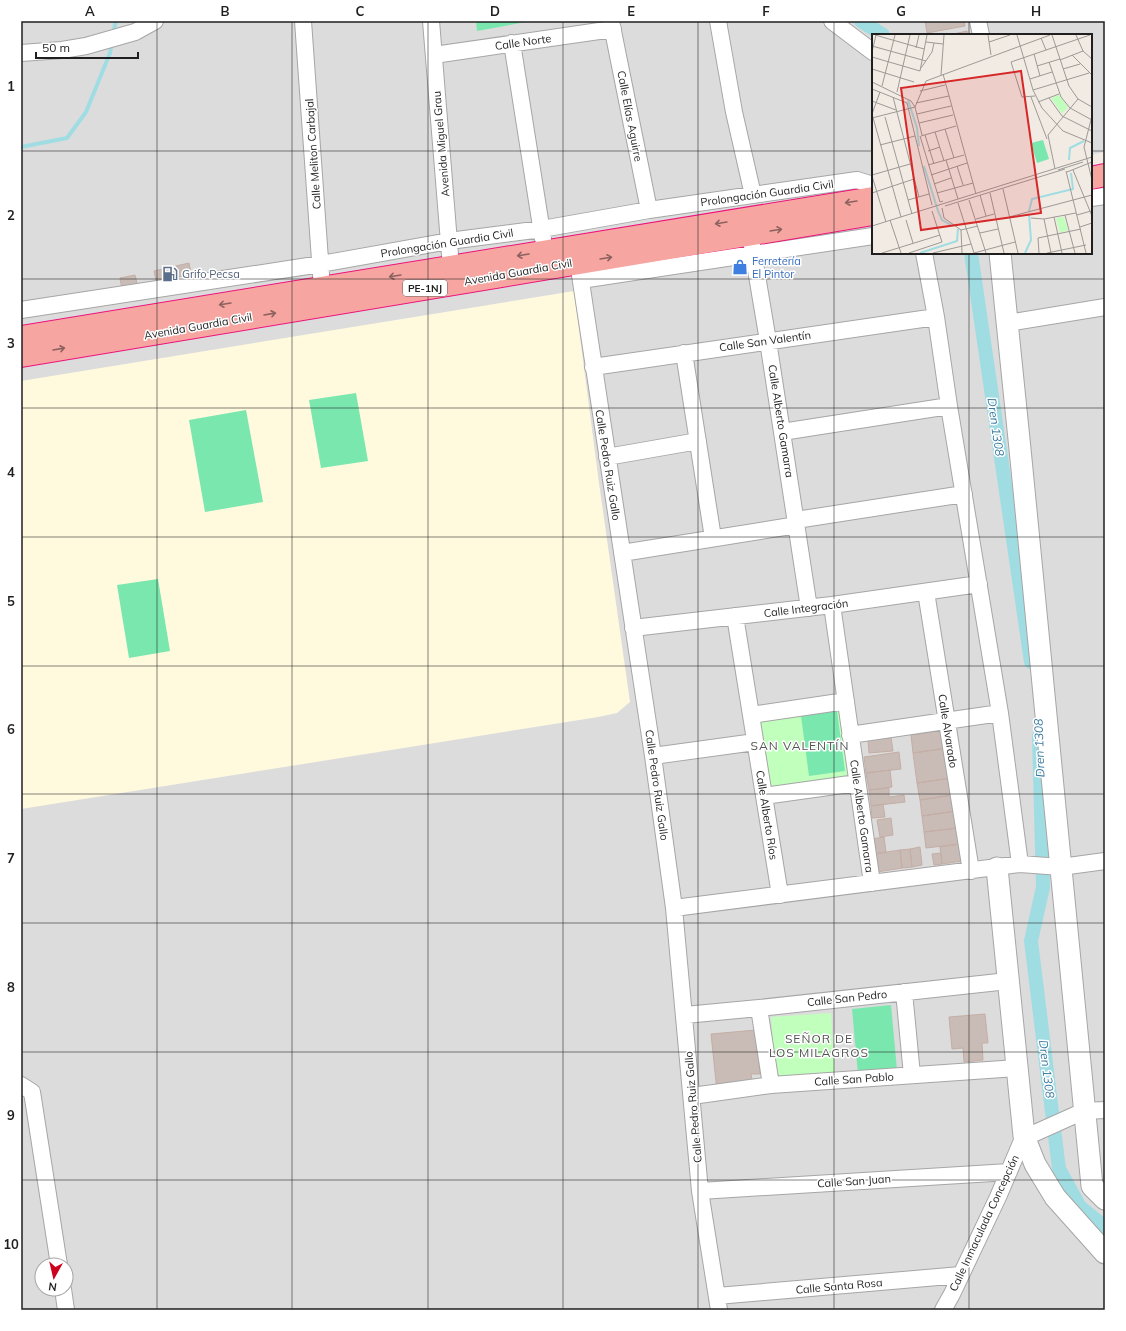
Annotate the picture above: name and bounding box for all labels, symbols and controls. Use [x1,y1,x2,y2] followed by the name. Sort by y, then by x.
[85,3,95,19] text: A
[221,3,230,19] text: B
[356,3,365,19] text: C
[490,3,500,19] text: D
[627,3,635,19] text: E
[762,3,770,19] text: F
[896,3,906,19] text: G
[1031,3,1041,19] text: H
[494,31,552,53] street label: Calle Norte
[36,34,138,60] scale bar
[872,34,1092,254] inset map
[42,40,70,55] text: 50 m
[614,69,646,163] street label: Calle Elías Aguirre
[7,78,15,94] text: 1
[429,91,453,197] street label: Avenida Miguel Grau
[302,98,324,210] street label: Calle Meliton Carbajal
[700,177,834,209] street label: Prolongación Guardia Civil
[845,198,858,206] one-way arrow
[7,207,15,223] text: 2
[715,219,728,227] one-way arrow
[380,226,514,260] street label: Prolongación Guardia Civil
[769,226,782,234] one-way arrow
[517,251,530,259] one-way arrow
[599,254,612,262] one-way arrow
[752,254,801,281] place label: Ferretería El Pintor
[463,256,573,288] street label: Avenida Guardia Civil
[731,258,749,276] shop icon: Ferretería El Pintor
[161,265,179,283] fuel station icon: Grifo Pecsa
[182,267,240,281] place label: Grifo Pecsa
[389,272,402,280] one-way arrow
[403,280,447,296] road number: PE-1NJ
[219,300,232,308] one-way arrow
[143,310,253,342] street label: Avenida Guardia Civil
[264,310,277,318] one-way arrow
[718,328,812,354] street label: Calle San Valentín
[7,335,15,351] text: 3
[53,345,66,353] one-way arrow
[765,364,797,478] street label: Calle Alberto Gamarra
[984,397,1008,458] water label: Dren 1308
[592,409,624,521] street label: Calle Pedro Ruiz Gallo
[7,464,15,480] text: 4
[7,593,15,609] text: 5
[763,596,849,620] street label: Calle Integración
[935,693,961,769] street label: Calle Alvarado
[1030,718,1048,778] water label: Dren 1308
[7,721,15,737] text: 6
[642,729,672,841] street label: Calle Pedro Ruiz Gallo
[751,738,849,753] district label: SAN VALENTÍN
[847,759,877,873] street label: Calle Alberto Gamarra
[753,769,781,861] street label: Calle Alberto Ríos
[7,850,15,866] text: 7
[7,979,15,995] text: 8
[806,987,888,1009] street label: Calle San Pedro
[769,1031,869,1060] district label: SEÑOR DE LOS MILAGROS
[1036,1039,1058,1100] water label: Dren 1308
[681,1051,705,1163] street label: Calle Pedro Ruiz Gallo
[814,1069,894,1089] street label: Calle San Pablo
[7,1107,15,1123] text: 9
[946,1152,1022,1294] street label: Calle Inmaculada Concepción
[817,1171,891,1191] street label: Calle San Juan
[3,1236,19,1252] text: 10
[34,1257,74,1297] north arrow
[795,1275,883,1297] street label: Calle Santa Rosa
[48,1279,58,1294] text: N

